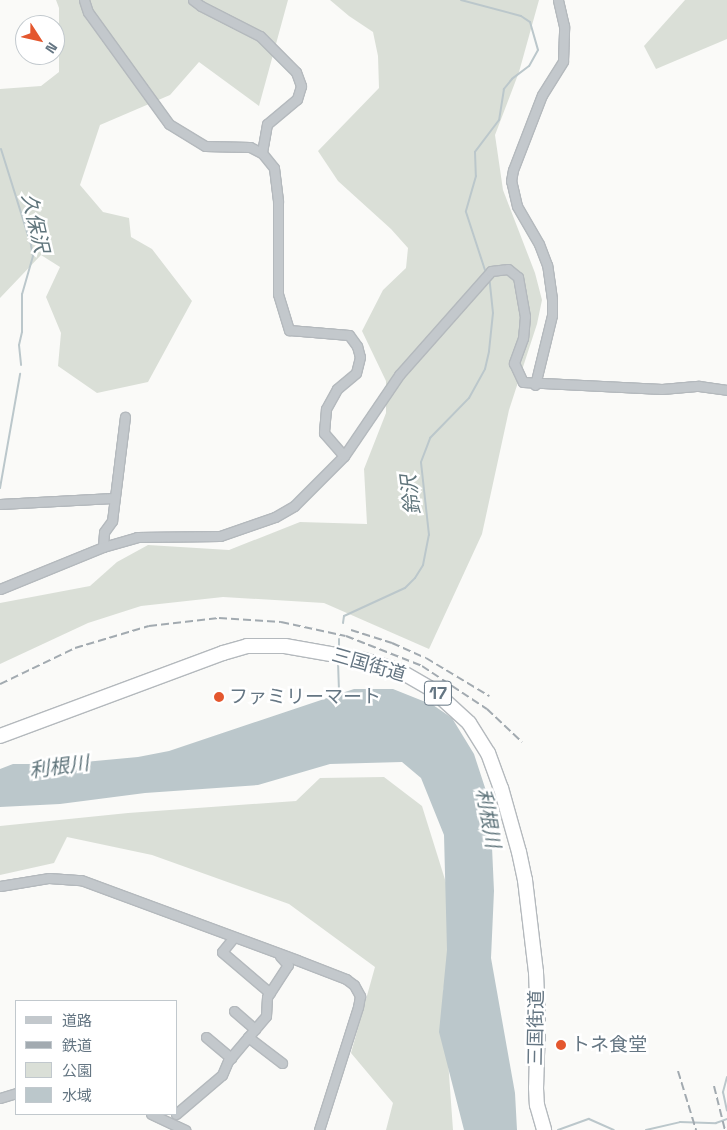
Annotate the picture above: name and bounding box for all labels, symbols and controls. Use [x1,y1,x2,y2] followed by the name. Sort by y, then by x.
[15,15,65,65] north arrow
[41,39,62,57] text: N
[17,191,53,255] water label: 久保沢
[397,474,425,516] water label: 鈴沢
[329,644,409,686] street label: 三国街道
[423,678,453,708] road number: 17
[229,686,381,708] place label: ファミリーマート
[213,691,225,703] marker: ファミリーマート
[28,751,90,783] water label: 利根川
[471,786,505,850] water label: 利根川
[524,990,548,1066] street label: 三国街道
[15,1000,178,1115] legend
[62,1011,92,1030] text: 道路
[571,1034,647,1056] place label: トネ食堂
[62,1036,92,1055] text: 鉄道
[555,1039,567,1051] marker: トネ食堂
[62,1061,92,1080] text: 公園
[62,1086,92,1105] text: 水域

